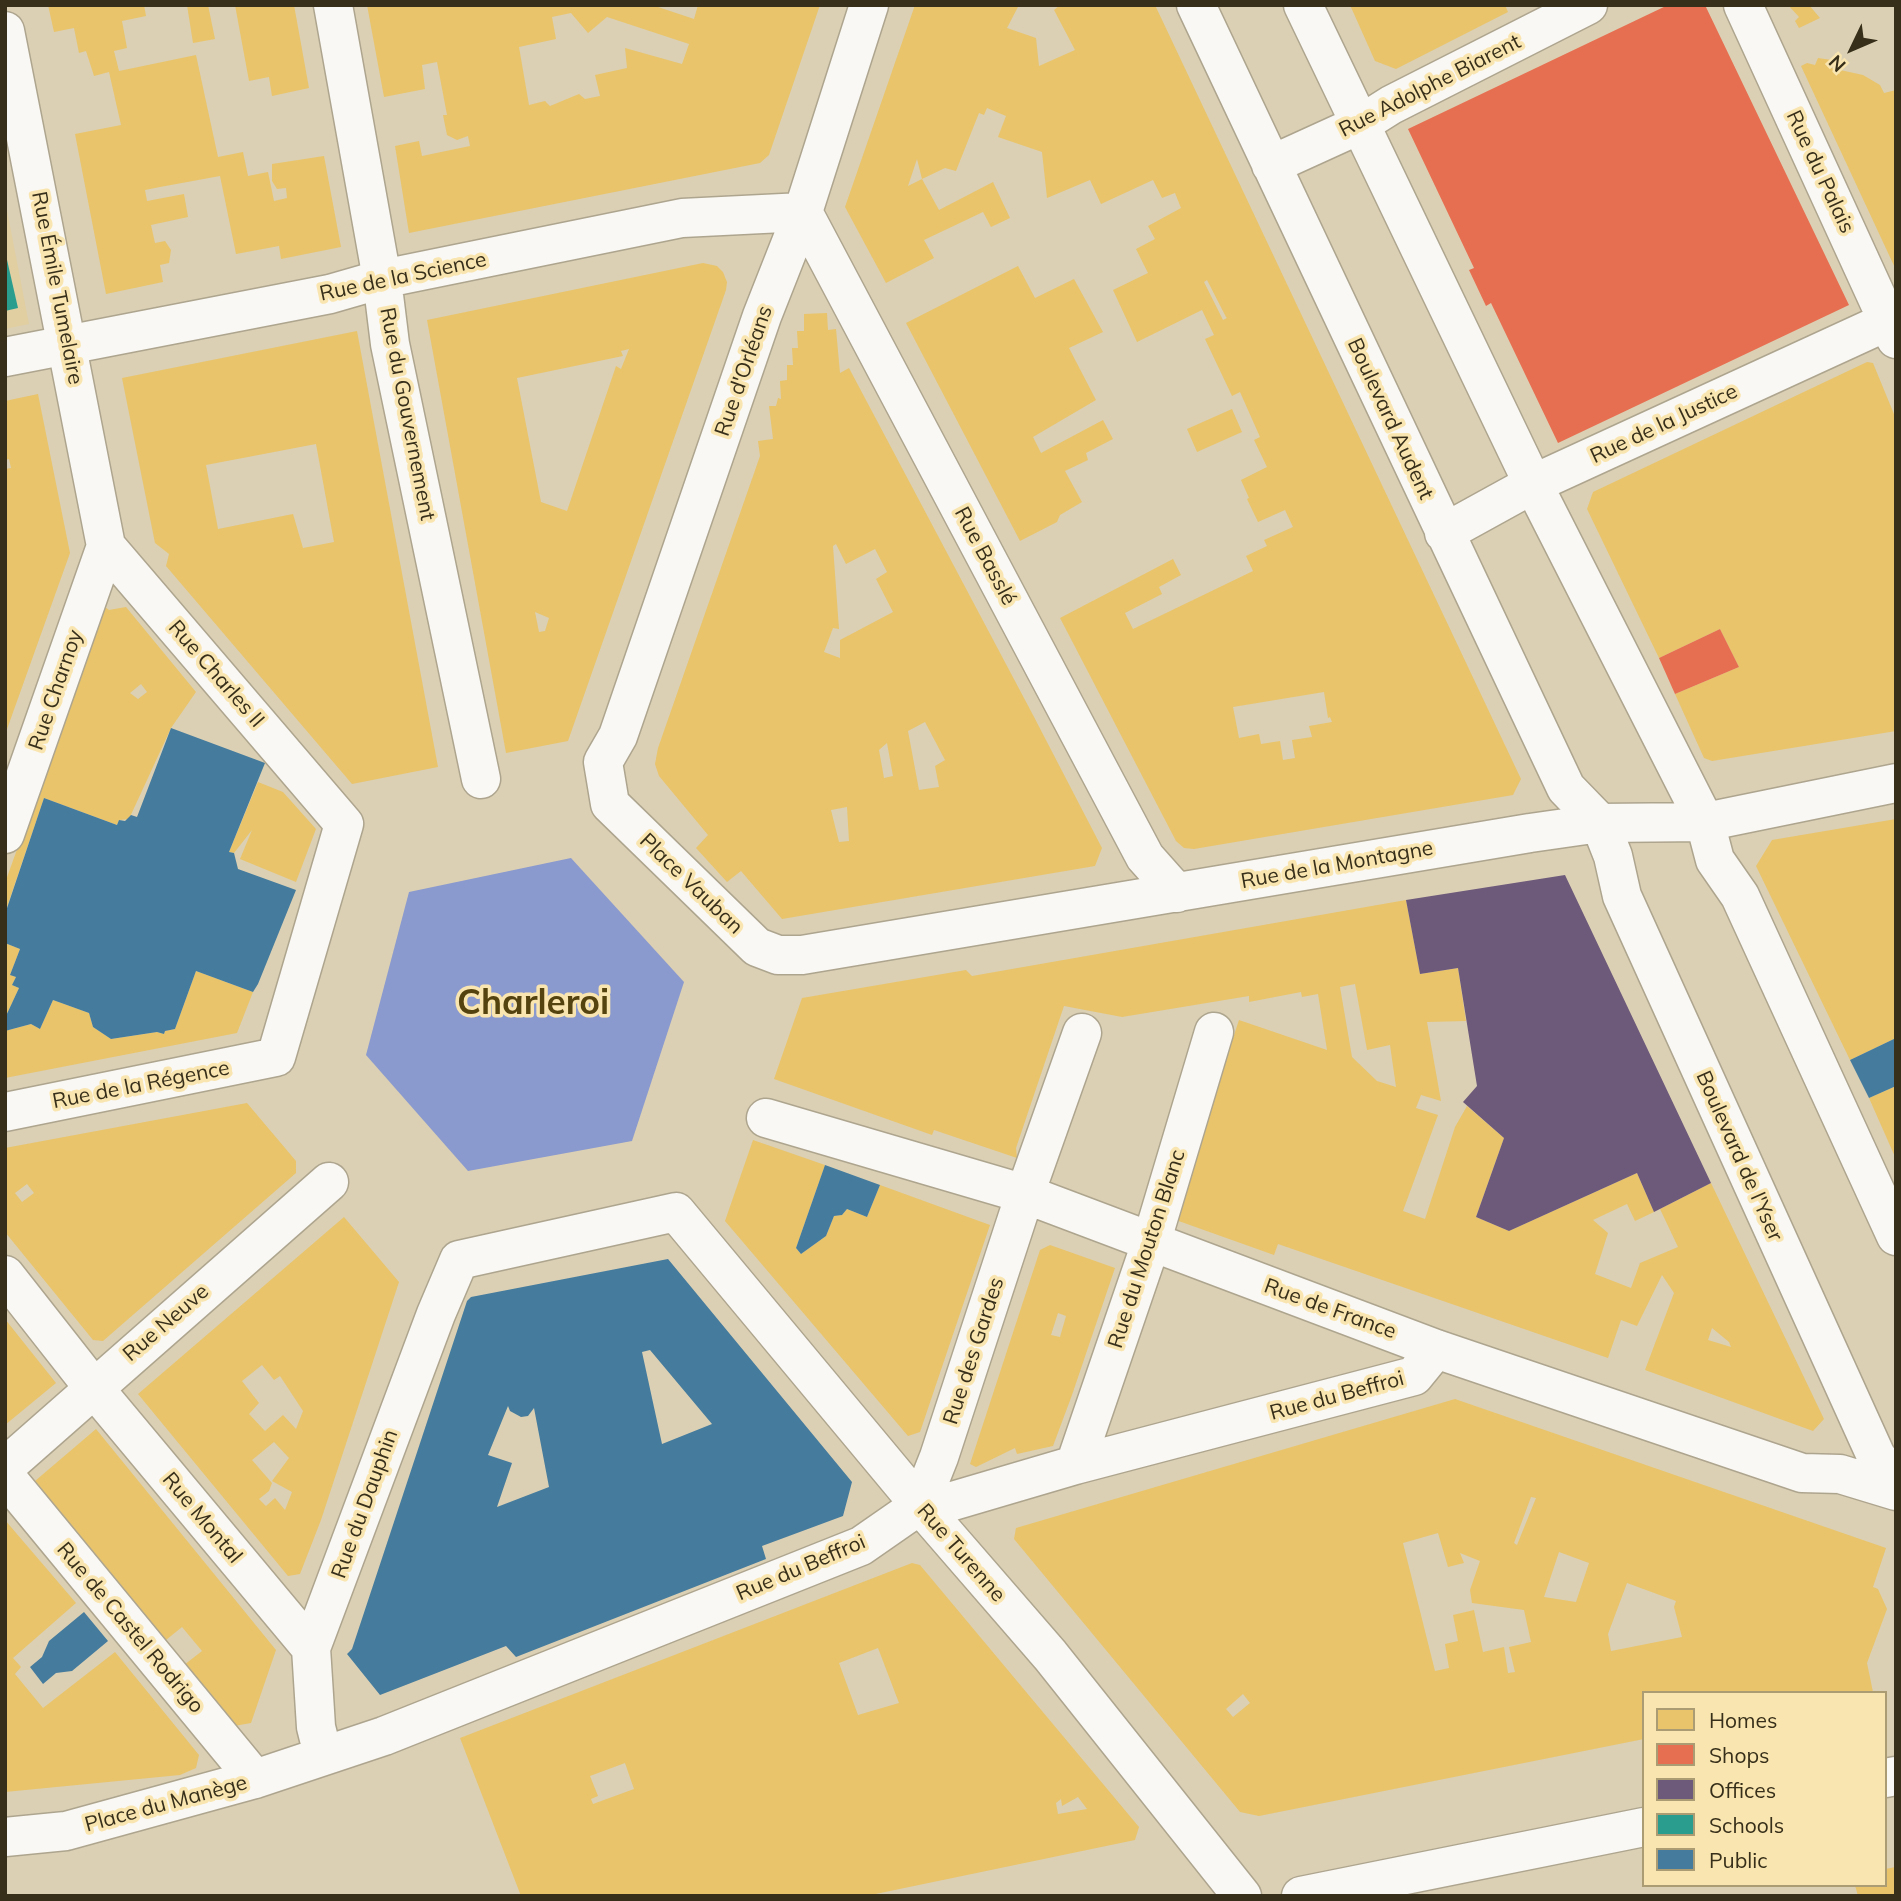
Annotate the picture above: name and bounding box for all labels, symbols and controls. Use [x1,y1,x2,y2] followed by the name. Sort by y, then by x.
[1817,14,1887,84] north arrow
[1335,29,1525,143] street label: Rue Adolphe Biarent
[1823,50,1851,77] text: N
[1781,107,1859,237] street label: Rue du Palais
[26,189,88,387] street label: Rue Émile Tumelaire
[317,247,489,307] street label: Rue de la Science
[710,302,778,440] street label: Rue d'Orléans
[374,305,440,523] street label: Rue du Gouvernement
[1342,334,1438,504] street label: Boulevard Audent
[1586,379,1742,469] street label: Rue de la Justice
[949,503,1021,609] street label: Rue Basslé
[163,615,269,733] street label: Rue Charles II
[24,626,88,754] street label: Rue Charnoy
[634,828,748,940] street label: Place Vauban
[1239,836,1435,894] street label: Rue de la Montagne
[457,982,609,1024] district label: Charleroi
[50,1055,232,1115] street label: Rue de la Régence
[1690,1067,1788,1245] street label: Boulevard de l'Yser
[1103,1146,1191,1352] street label: Rue du Mouton Blanc
[1261,1273,1399,1345] street label: Rue de France
[938,1274,1010,1428] street label: Rue des Gardes
[118,1279,214,1367] street label: Rue Neuve
[1267,1366,1407,1426] street label: Rue du Beffroi
[326,1426,404,1582] street label: Rue du Dauphin
[157,1467,247,1569] street label: Rue Montal
[912,1499,1010,1607] street label: Rue Turenne
[733,1529,869,1607] street label: Rue du Beffroi
[51,1537,209,1719] street label: Rue de Castel Rodrigo
[1642,1691,1887,1887] legend
[1709,1707,1777,1733] text: Homes
[1709,1742,1769,1768] text: Shops
[82,1770,250,1838] street label: Place du Manège
[1709,1777,1776,1803] text: Offices
[1709,1812,1784,1838] text: Schools
[1709,1847,1768,1873] text: Public

